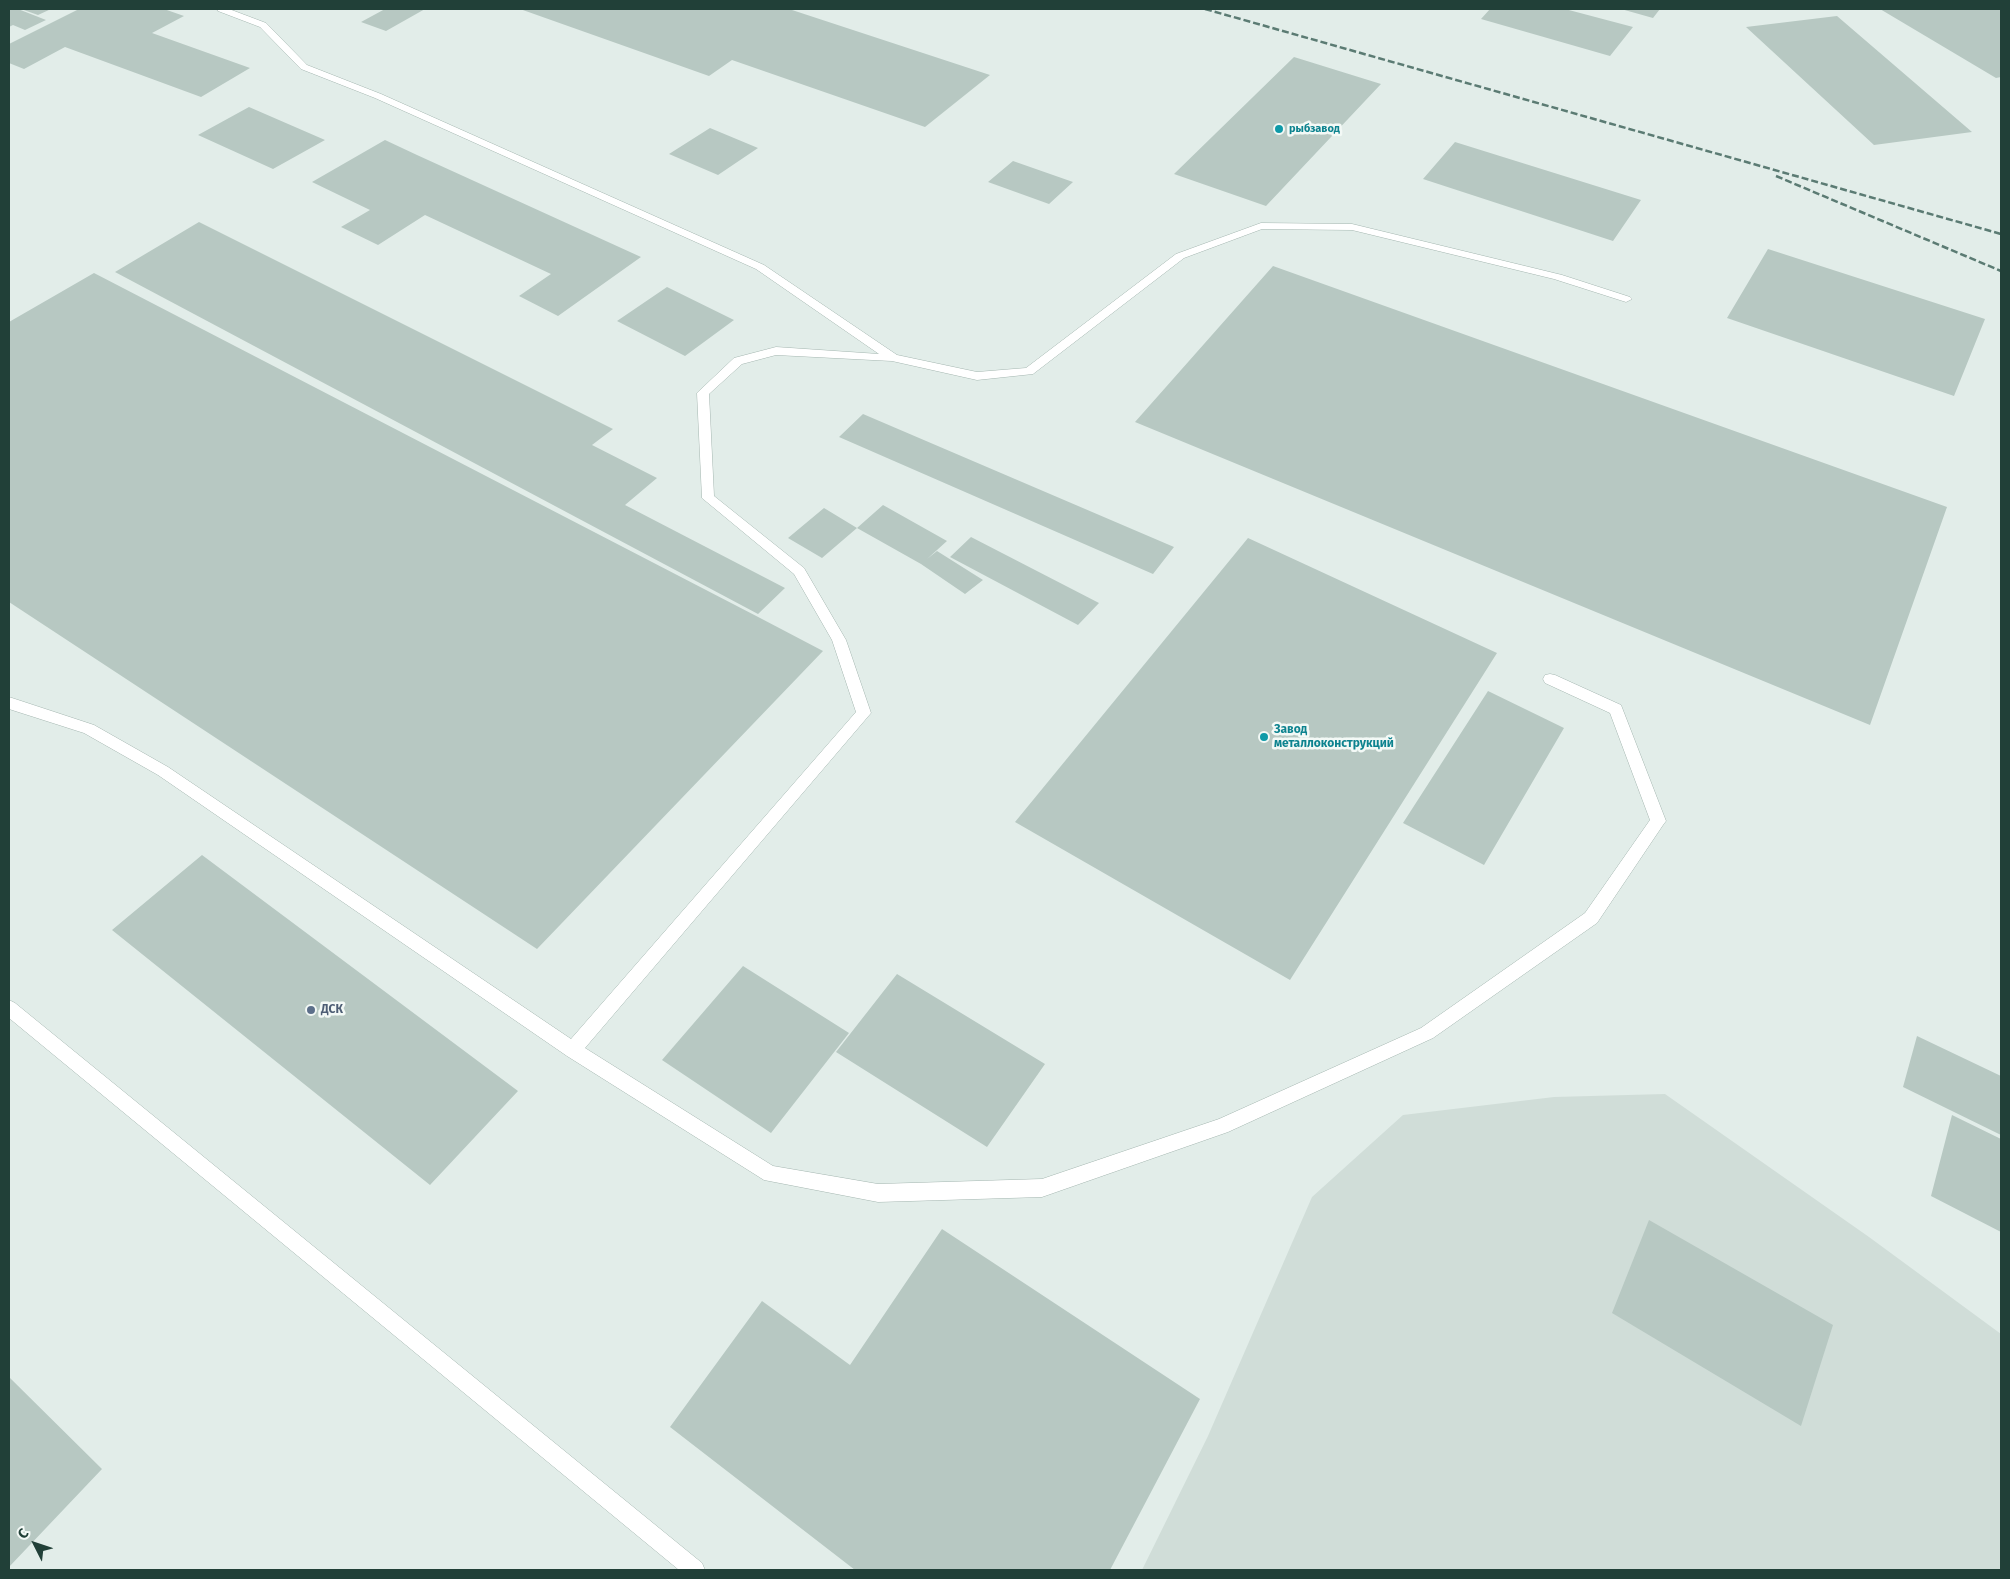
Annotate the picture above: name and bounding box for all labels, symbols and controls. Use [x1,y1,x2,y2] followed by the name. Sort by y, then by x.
[1289,122,1340,136] place label: рыбзавод
[1273,123,1285,135] marker: рыбзавод
[1274,723,1394,751] place label: Завод металлоконструкций
[1258,731,1270,743] marker: Завод металлоконструкций
[321,1003,343,1017] place label: ДСК
[305,1004,317,1016] marker: ДСК
[10,1519,60,1569] north arrow
[14,1525,32,1542] text: С

